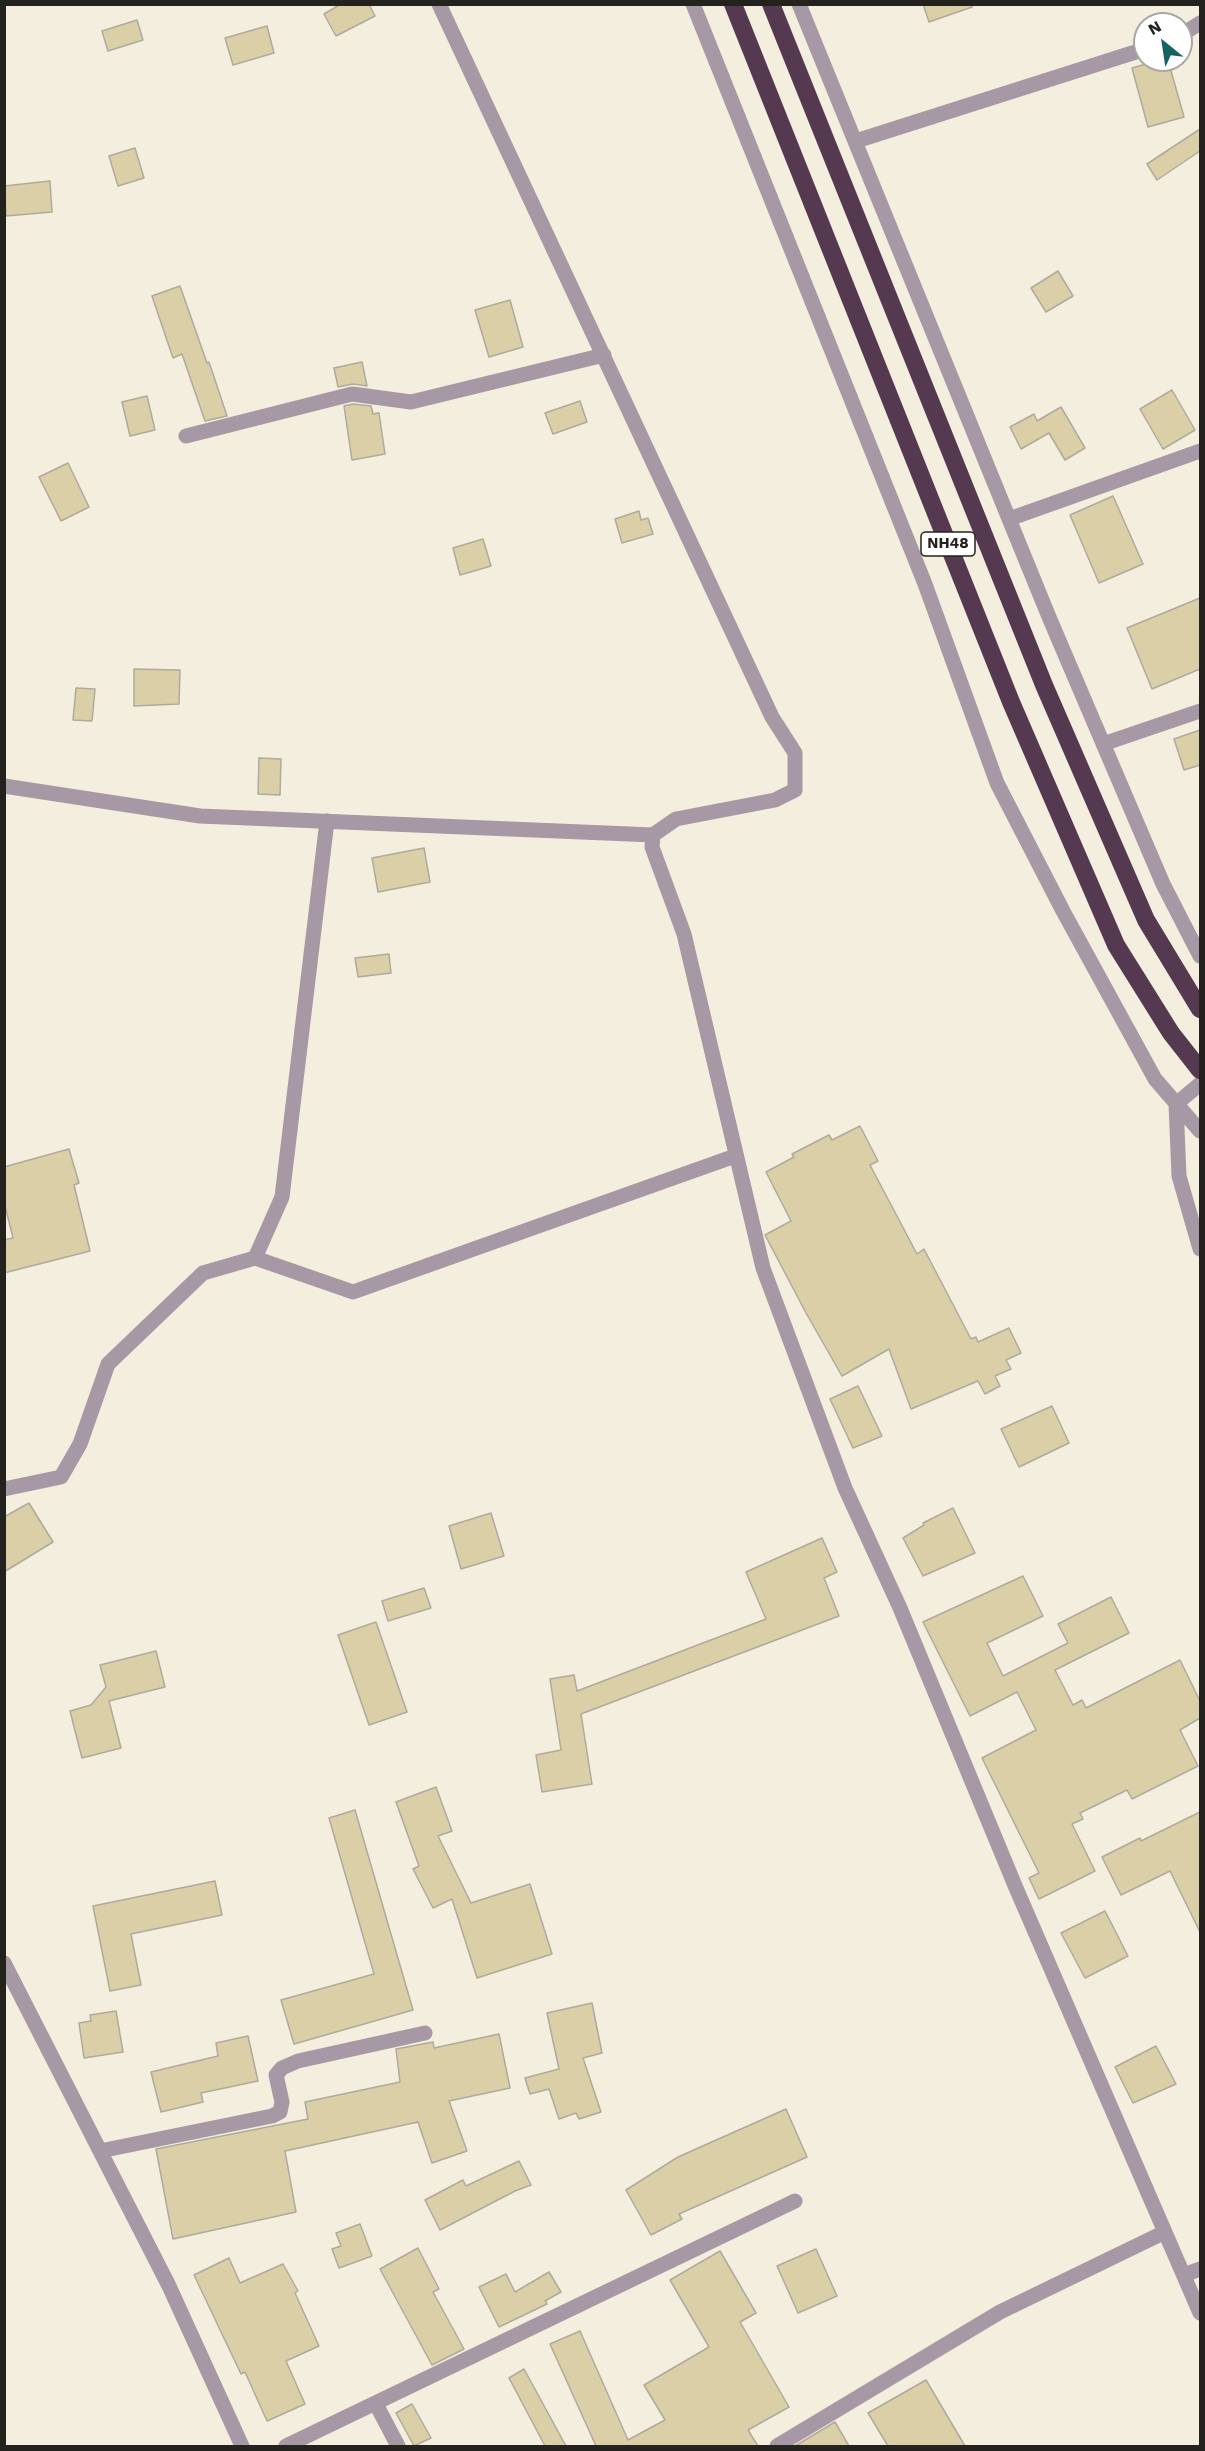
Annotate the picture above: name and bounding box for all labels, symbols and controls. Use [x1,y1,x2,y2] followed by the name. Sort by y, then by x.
[1133,12,1193,72] north arrow
[1145,17,1165,39] text: N
[921,532,975,556] road number: NH48

